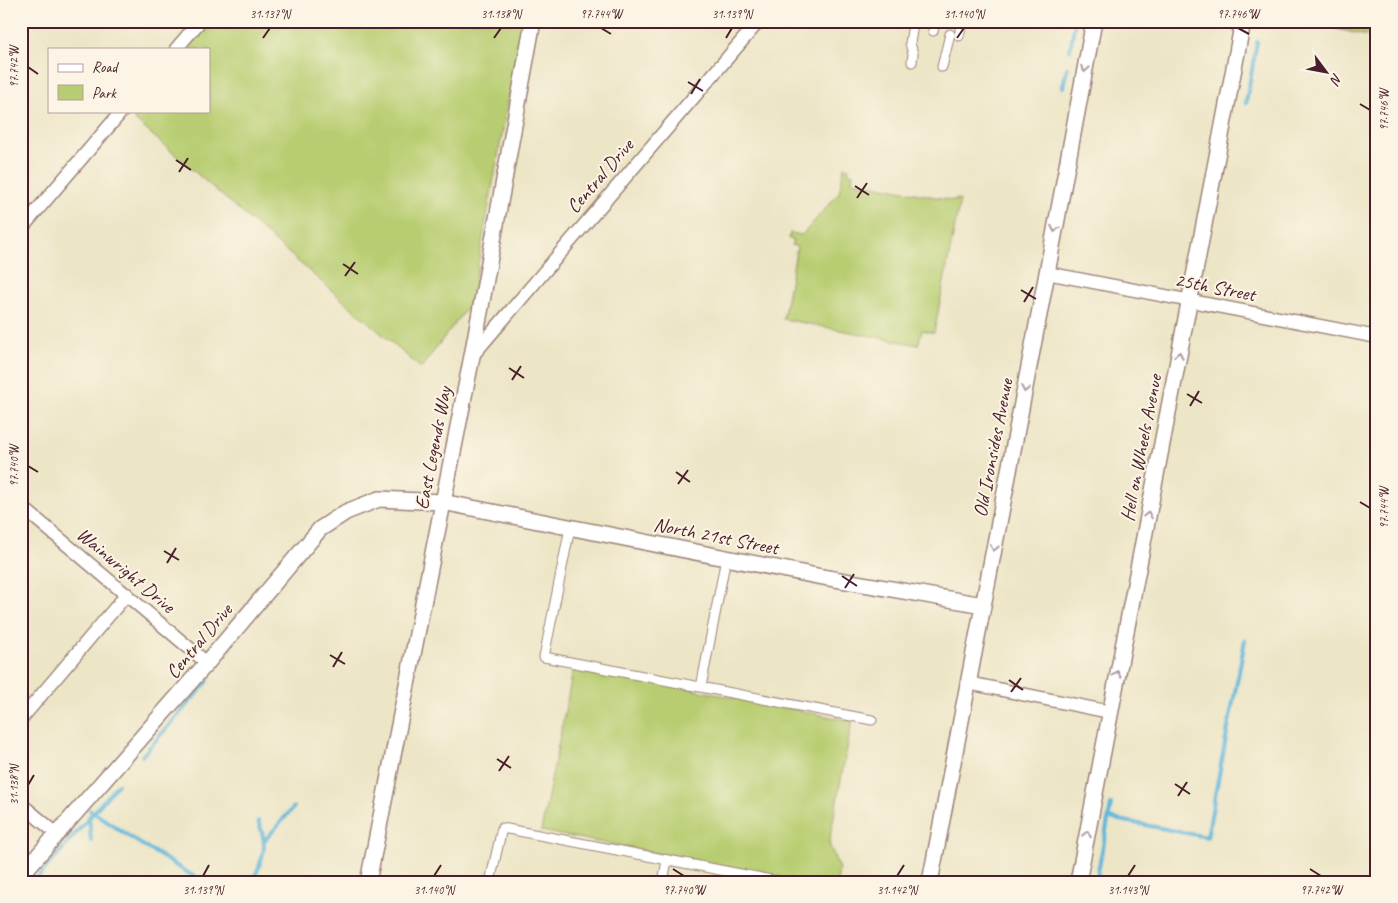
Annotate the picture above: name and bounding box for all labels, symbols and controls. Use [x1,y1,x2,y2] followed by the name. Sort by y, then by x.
[250,6,292,22] text: 31.137°N
[481,6,523,22] text: 31.138°N
[580,6,624,22] text: 97.744°W
[712,6,754,22] text: 31.139°N
[944,6,986,22] text: 31.140°N
[1217,6,1261,22] text: 97.746°W
[6,44,22,88] text: 97.742°W
[48,48,210,112] legend
[1300,48,1350,98] north arrow
[92,58,119,77] text: Road
[1080,65,1091,74] one-way arrow
[1326,70,1346,89] text: N
[92,84,117,103] text: Park
[1376,87,1392,131] text: 97.746°W
[561,132,640,218] street label: Central Drive
[1051,225,1061,233] one-way arrow
[1173,267,1260,308] street label: 25th Street
[1173,351,1183,360] one-way arrow
[1115,371,1168,523] street label: Hell on Wheels Avenue
[967,375,1019,519] street label: Old Ironsides Avenue
[409,382,458,511] street label: East Legends Way
[1020,384,1030,393] one-way arrow
[6,443,22,487] text: 97.740°W
[1376,485,1392,529] text: 97.744°W
[1142,510,1153,519] one-way arrow
[652,512,783,561] street label: North 21st Street
[72,522,181,619] street label: Wainwright Drive
[989,544,1000,553] one-way arrow
[160,597,239,684] street label: Central Drive
[1111,670,1122,679] one-way arrow
[6,763,22,805] text: 31.138°N
[1081,829,1091,838] one-way arrow
[183,882,225,898] text: 31.139°N
[414,882,456,898] text: 31.140°N
[663,882,707,898] text: 97.740°W
[877,882,919,898] text: 31.142°N
[1108,882,1150,898] text: 31.143°N
[1300,882,1344,898] text: 97.742°W

